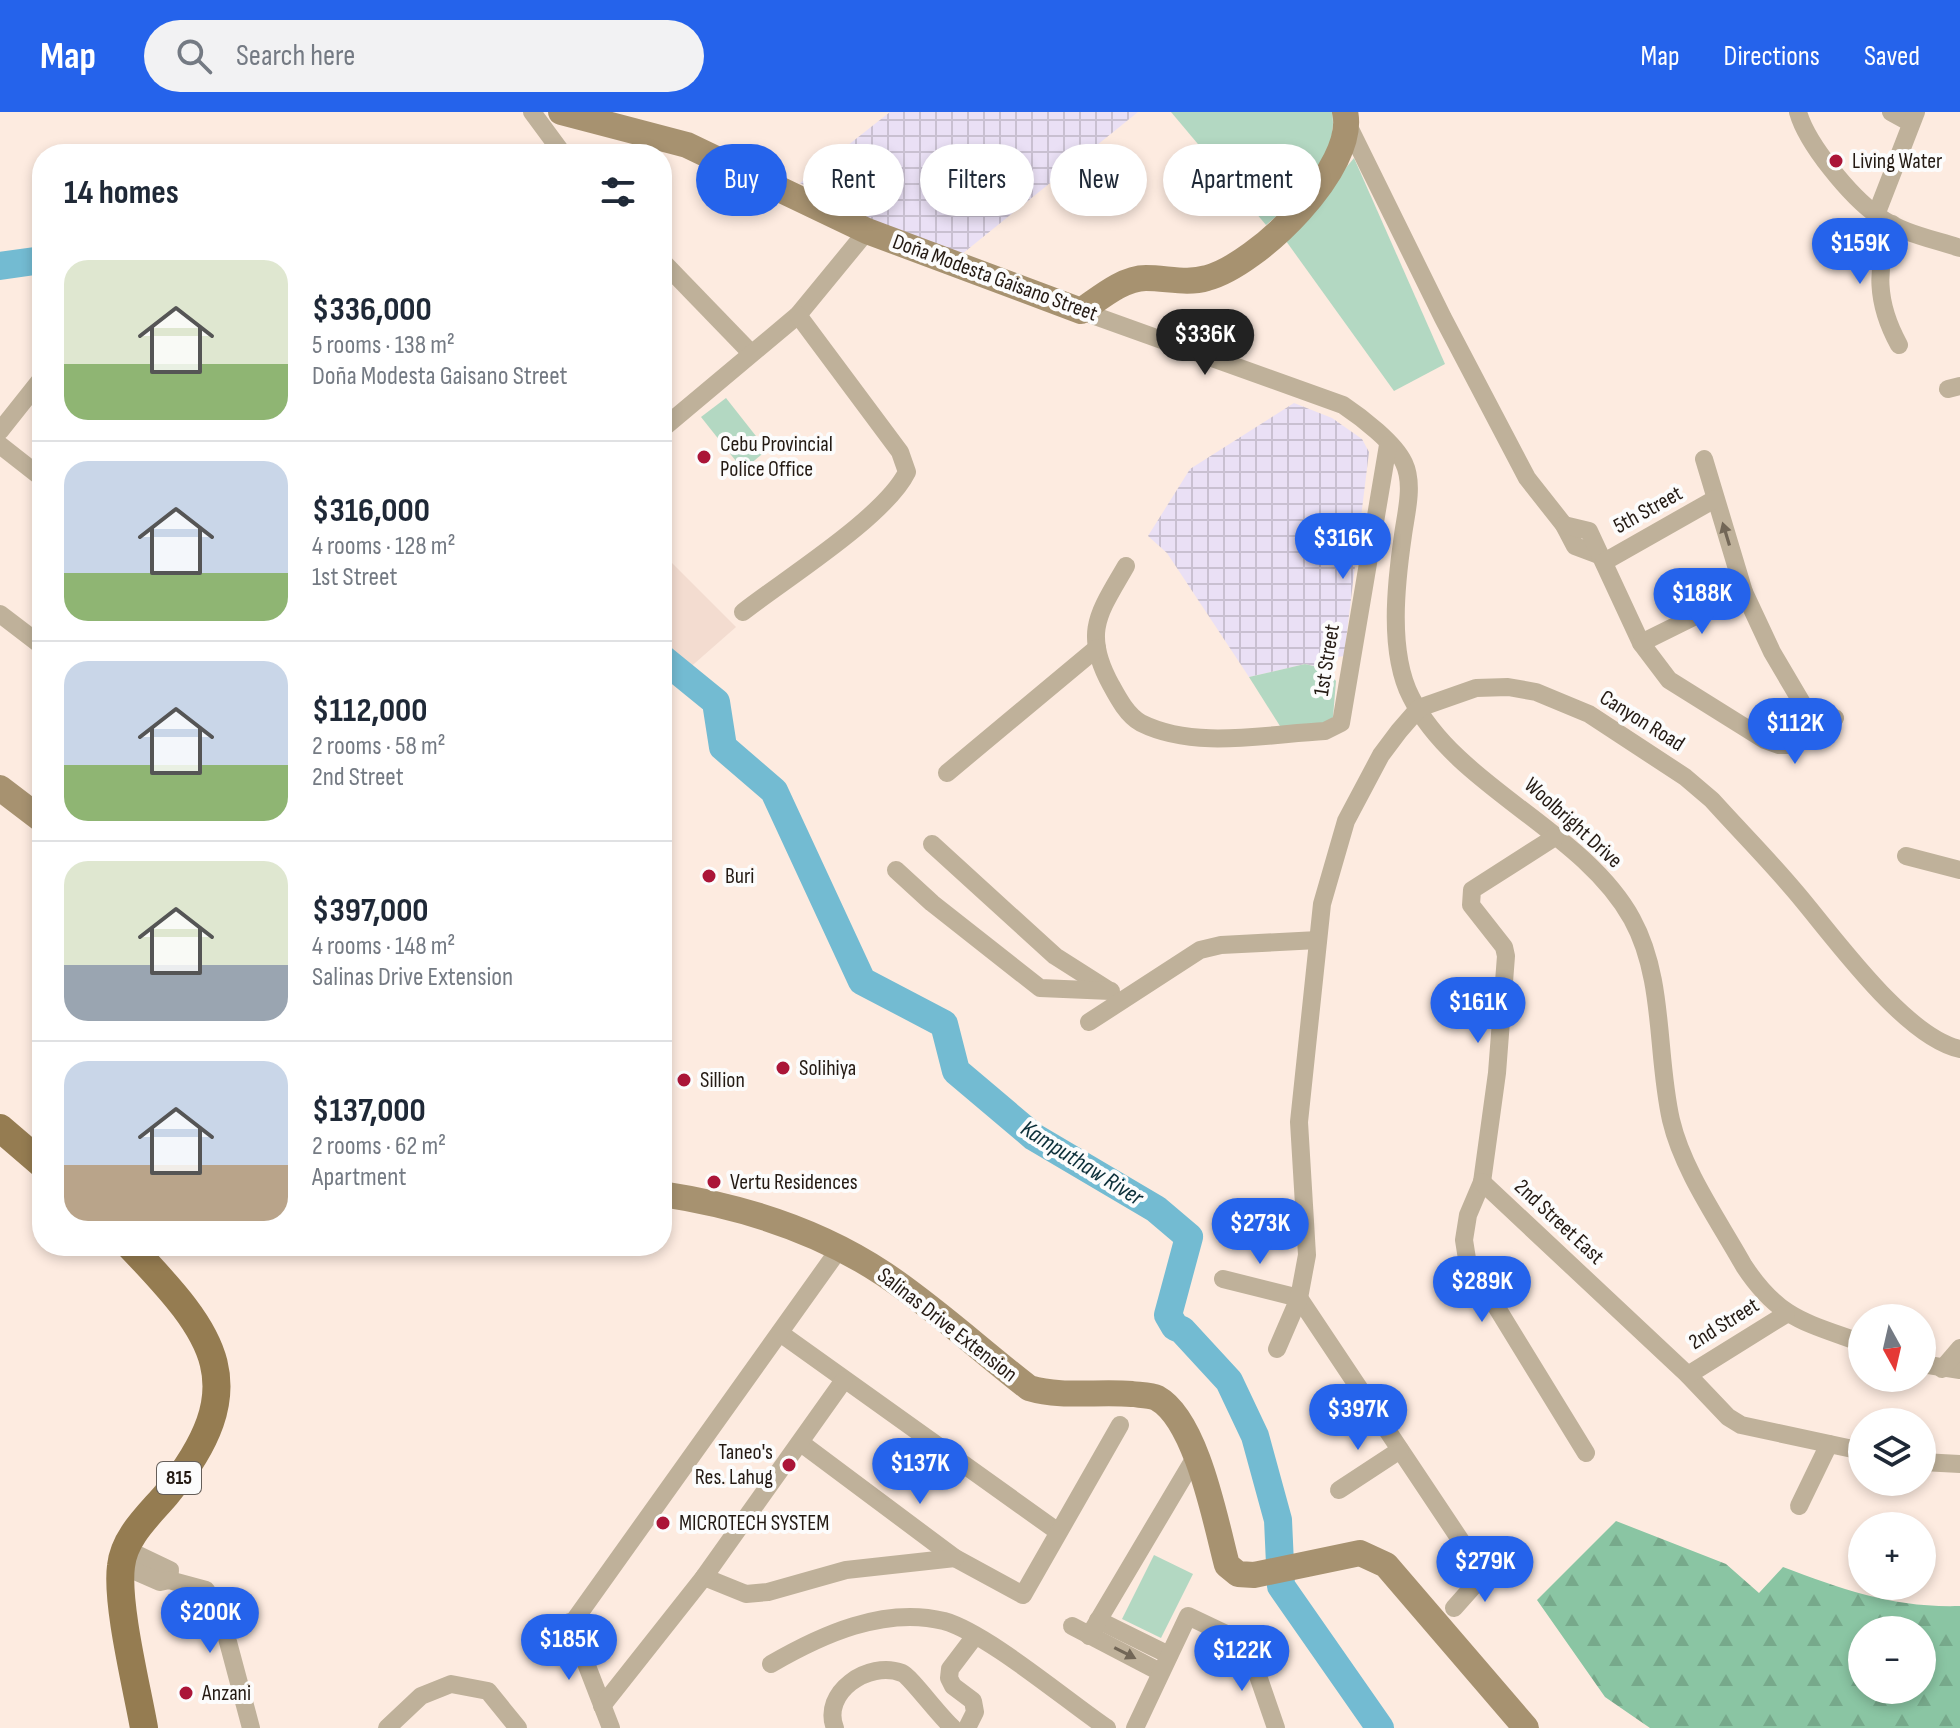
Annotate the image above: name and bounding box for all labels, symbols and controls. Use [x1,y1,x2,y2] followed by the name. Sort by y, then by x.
[144,20,704,92] search box
[40,34,96,79] text: Map
[172,34,216,78] icon: search
[236,38,355,74] text: Search here
[1641,40,1680,73] text: Map
[1724,40,1820,73] text: Directions
[1864,40,1920,73] text: Saved
[696,144,787,216] chip: Buy
[803,144,904,216] chip: Rent
[920,144,1034,216] chip: Filters
[1050,144,1147,216] chip: New
[1163,144,1321,216] chip: Apartment
[1852,148,1942,175] place label: Living Water
[1827,152,1845,170] marker: Living Water
[596,170,640,214] icon: filters
[64,172,179,213] text: 14 homes
[1804,218,1916,286] pin: $159K
[889,228,1101,328] street label: Doña Modesta Gaisano Street
[1830,228,1890,259] text: $159K
[312,289,432,330] text: $336,000
[128,292,224,388] icon: home
[1149,309,1261,377] pin: $336K
[1174,319,1236,350] text: $336K
[312,330,455,361] text: 5 rooms · 138 m²
[312,361,568,392] text: Doña Modesta Gaisano Street
[720,431,833,483] place label: Cebu Provincial Police Office
[695,448,713,466] marker: Cebu Provincial Police Office
[1609,480,1688,540] street label: 5th Street
[312,490,430,531] text: $316,000
[128,493,224,589] icon: home
[1287,513,1399,581] pin: $316K
[1719,522,1732,546] one-way arrow
[1313,523,1373,554] text: $316K
[312,531,456,562] text: 4 rooms · 128 m²
[312,562,397,593] text: 1st Street
[1646,568,1758,636] pin: $188K
[1672,578,1732,609] text: $188K
[1308,622,1346,698] street label: 1st Street
[1595,684,1689,758] street label: Canyon Road
[312,690,427,731] text: $112,000
[128,693,224,789] icon: home
[1739,698,1851,766] pin: $112K
[1766,708,1824,739] text: $112K
[312,731,446,762] text: 2 rooms · 58 m²
[312,762,404,793] text: 2nd Street
[1518,772,1628,874] street label: Woolbright Drive
[725,863,754,890] place label: Buri
[700,867,718,885] marker: Buri
[312,890,429,931] text: $397,000
[128,893,224,989] icon: home
[312,931,455,962] text: 4 rooms · 148 m²
[312,962,513,993] text: Salinas Drive Extension
[1422,977,1534,1045] pin: $161K
[1448,987,1508,1018] text: $161K
[799,1055,856,1082] place label: Solihiya
[774,1059,792,1077] marker: Solihiya
[700,1067,745,1094] place label: Sillion
[675,1071,693,1089] marker: Sillion
[312,1090,426,1131] text: $137,000
[128,1093,224,1189] icon: home
[1015,1114,1150,1213] water label: Kamputhaw River
[312,1131,446,1162] text: 2 rooms · 62 m²
[312,1162,406,1193] text: Apartment
[730,1169,858,1196] place label: Vertu Residences
[705,1173,723,1191] marker: Vertu Residences
[1509,1174,1610,1271] street label: 2nd Street East
[1204,1198,1316,1266] pin: $273K
[1230,1208,1290,1239] text: $273K
[1426,1256,1538,1324] pin: $289K
[872,1262,1022,1388] street label: Salinas Drive Extension
[1451,1266,1513,1297] text: $289K
[1684,1292,1764,1356] street label: 2nd Street
[1848,1304,1936,1392] north arrow
[1848,1304,1936,1704] map controls
[1302,1384,1414,1452] pin: $397K
[1327,1394,1389,1425] text: $397K
[1848,1408,1936,1496] button: layers
[864,1438,976,1506] pin: $137K
[695,1439,773,1491] place label: Taneo's Res. Lahug
[890,1448,950,1479] text: $137K
[780,1456,798,1474] marker: Taneo's Res. Lahug
[157,1462,201,1494] road number: 815
[679,1510,829,1537] place label: MICROTECH SYSTEM
[1848,1512,1936,1600] button: +
[654,1514,672,1532] marker: MICROTECH SYSTEM
[1429,1536,1541,1604] pin: $279K
[1454,1546,1516,1577] text: $279K
[154,1587,266,1655] pin: $200K
[179,1597,241,1628] text: $200K
[513,1614,625,1682] pin: $185K
[1848,1616,1936,1704] button: −
[539,1624,599,1655] text: $185K
[1186,1625,1298,1693] pin: $122K
[1212,1635,1272,1666] text: $122K
[1113,1647,1136,1660] one-way arrow
[201,1680,251,1707] place label: Anzani
[177,1684,195,1702] marker: Anzani

